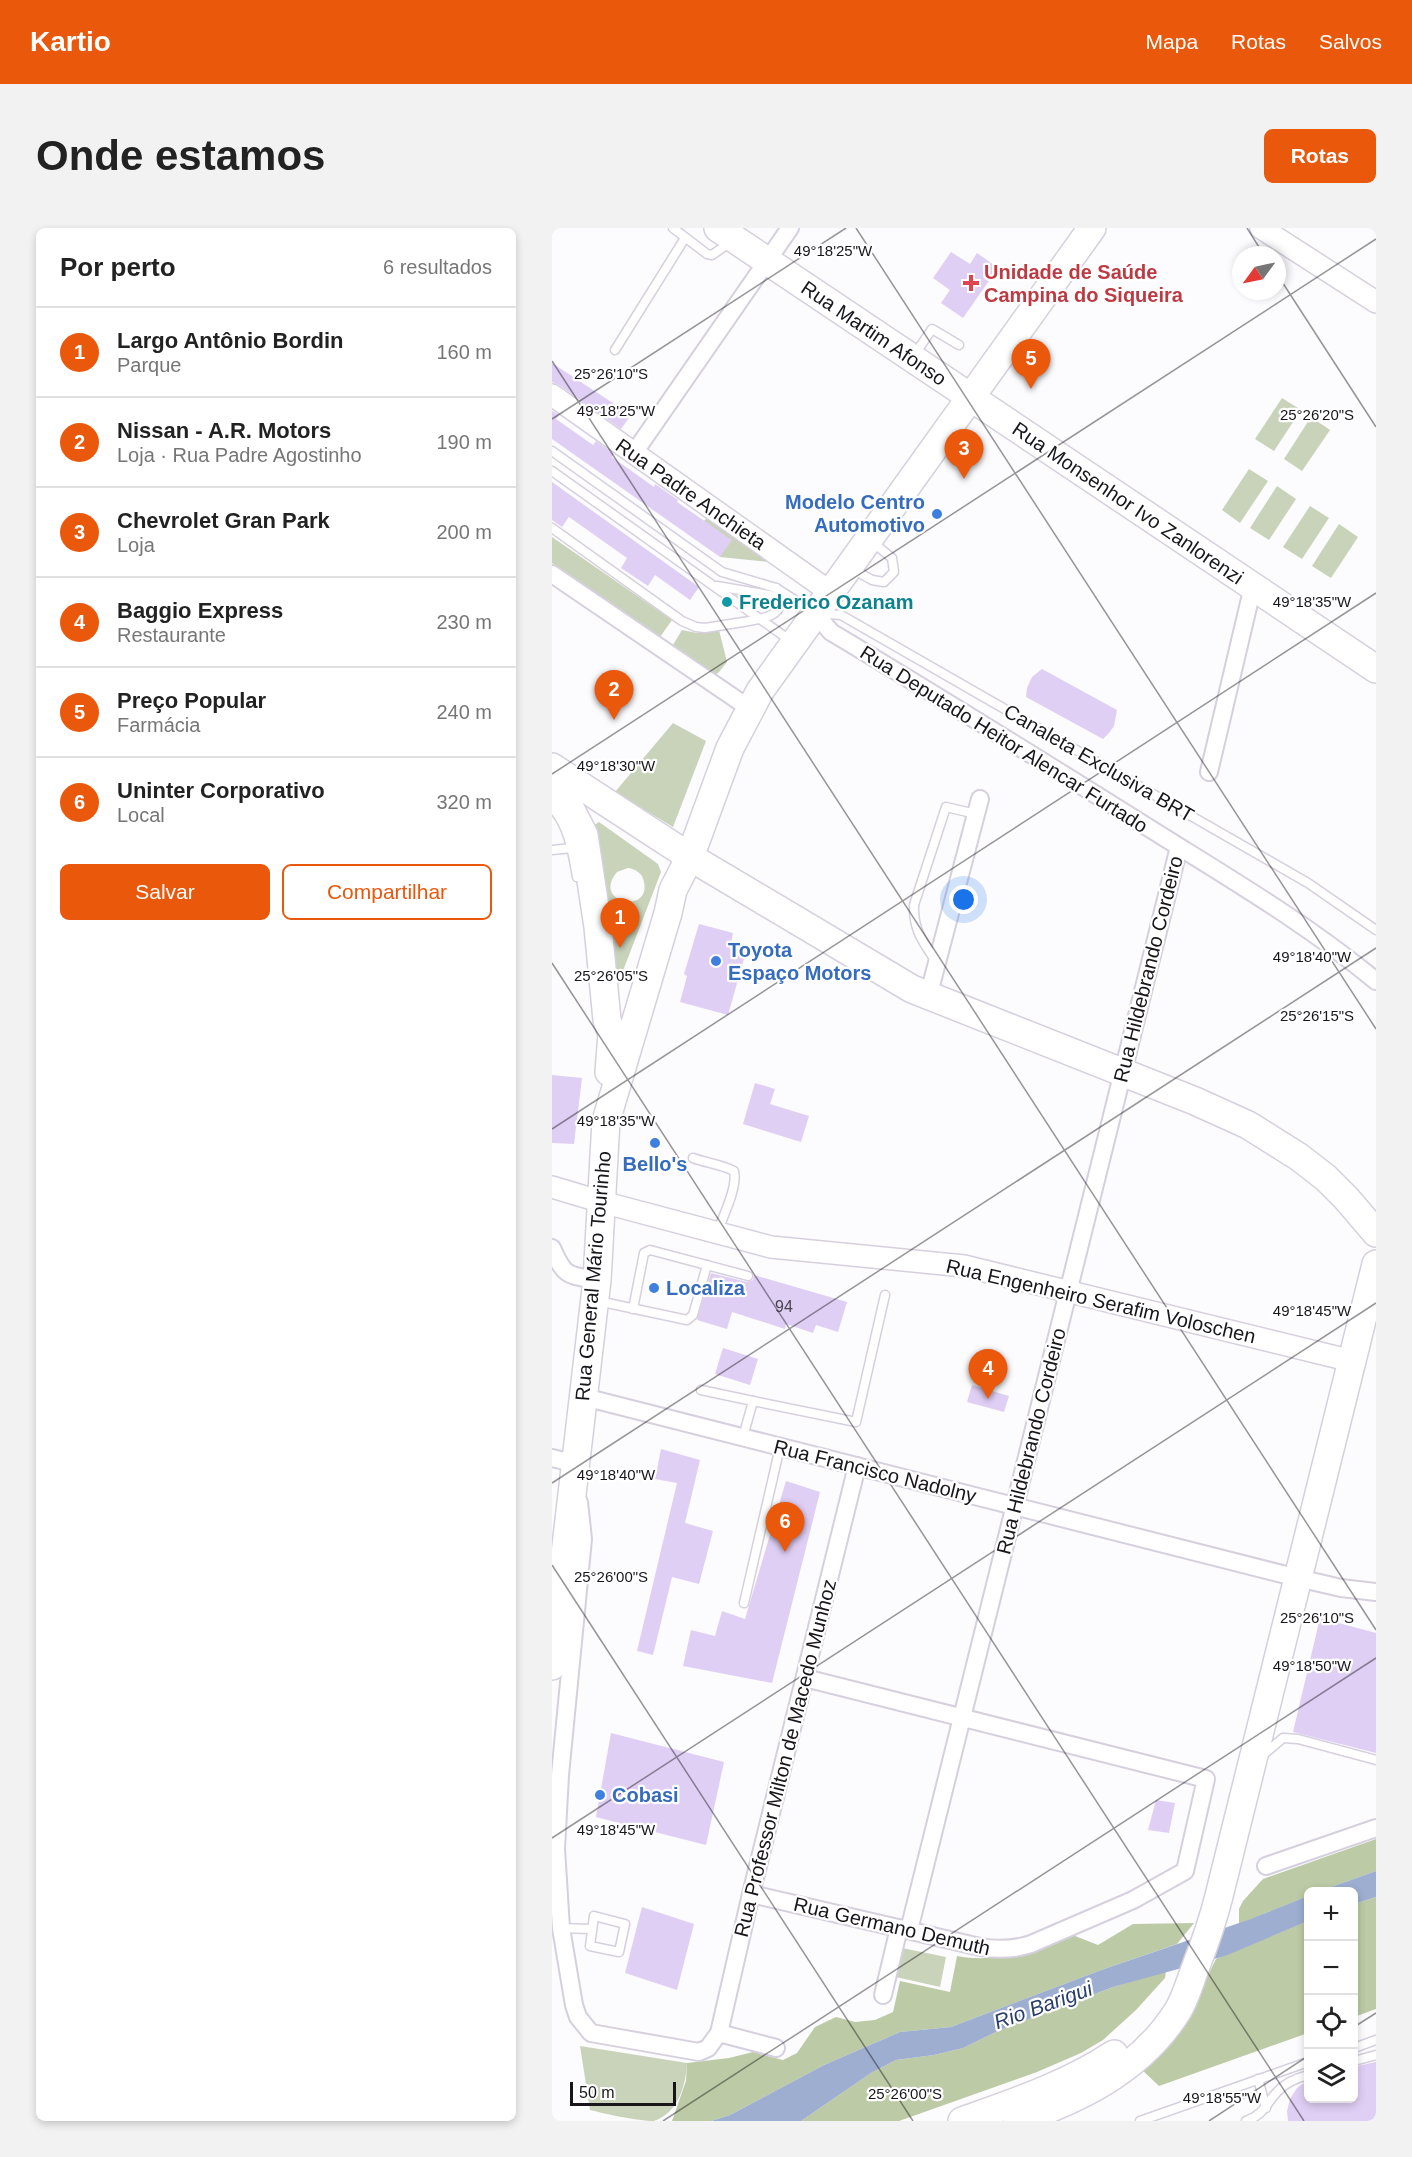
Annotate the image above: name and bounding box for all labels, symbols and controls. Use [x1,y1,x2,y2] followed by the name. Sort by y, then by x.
[30,26,111,57] text: Kartio
[1146,30,1198,53] text: Mapa
[1231,30,1286,53] text: Rotas
[1319,30,1382,53] text: Salvos
[1264,129,1376,183] button: Rotas
[36,132,325,179] text: Onde estamos
[794,242,873,259] text: 49°18'25"W
[1232,246,1286,300] north arrow
[60,252,176,282] text: Por perto
[383,256,492,278] text: 6 resultados
[984,261,1184,306] place label: Unidade de Saúde Campina do Siqueira
[962,274,980,292] marker: Unidade de Saúde Campina do Siqueira
[797,276,951,390] street label: Rua Martim Afonso
[117,328,343,353] text: Largo Antônio Bordin
[1012,340,1050,389] pin: 5
[74,341,85,363] text: 1
[436,341,492,363] text: 160 m
[117,354,182,376] text: Parque
[574,365,648,382] text: 25°26'10"S
[577,402,656,419] text: 49°18'25"W
[1280,406,1354,423] text: 25°26'20"S
[1008,417,1248,589] street label: Rua Monsenhor Ivo Zanlorenzi
[117,418,331,443] text: Nissan - A.R. Motors
[944,430,984,479] pin: 3
[74,431,85,453] text: 2
[436,431,492,453] text: 190 m
[612,434,771,555] street label: Rua Padre Anchieta
[117,444,362,466] text: Loja · Rua Padre Agostinho
[785,491,925,536] place label: Modelo Centro Automotivo
[930,507,944,521] marker: Modelo Centro Automotivo
[117,508,330,533] text: Chevrolet Gran Park
[74,521,85,543] text: 3
[436,521,492,543] text: 200 m
[117,534,155,556] text: Loja
[739,591,914,613] place label: Frederico Ozanam
[1273,593,1352,610] text: 49°18'35"W
[720,595,734,609] marker: Frederico Ozanam
[117,598,283,623] text: Baggio Express
[74,611,85,633] text: 4
[436,611,492,633] text: 230 m
[117,624,226,646] text: Restaurante
[856,641,1152,837] street label: Rua Deputado Heitor Alencar Furtado
[594,670,634,720] pin: 2
[117,688,266,713] text: Preço Popular
[1000,700,1198,826] street label: Canaleta Exclusiva BRT
[74,701,85,723] text: 5
[436,701,492,723] text: 240 m
[117,714,200,736] text: Farmácia
[577,757,656,774] text: 49°18'30"W
[117,778,325,803] text: Uninter Corporativo
[74,791,85,813] text: 6
[436,791,492,813] text: 320 m
[117,804,165,826] text: Local
[1109,854,1187,1084] street label: Rua Hildebrando Cordeiro
[60,864,270,920] button: Salvar
[282,864,492,920] button: Compartilhar
[949,885,978,914] your location
[600,898,640,948] pin: 1
[728,939,871,984] place label: Toyota Espaço Motors
[1273,948,1352,965] text: 49°18'40"W
[709,954,723,968] marker: Toyota Espaço Motors
[574,967,648,984] text: 25°26'05"S
[1280,1007,1354,1024] text: 25°26'15"S
[577,1112,656,1129] text: 49°18'35"W
[648,1136,662,1150] marker: Bello's
[571,1150,615,1402] street label: Rua General Mário Tourinho
[623,1153,687,1175] place label: Bello's
[944,1255,1258,1347] street label: Rua Engenheiro Serafim Voloschen
[666,1277,746,1299] place label: Localiza
[647,1281,661,1295] marker: Localiza
[775,1298,793,1315] house number: 94
[1273,1302,1352,1319] text: 49°18'45"W
[992,1326,1070,1556] street label: Rua Hildebrando Cordeiro
[968,1350,1008,1399] pin: 4
[771,1435,979,1507] street label: Rua Francisco Nadolny
[577,1466,656,1483] text: 49°18'40"W
[766,1502,804,1552] pin: 6
[574,1568,648,1585] text: 25°26'00"S
[730,1577,840,1939] street label: Rua Professor Milton de Macedo Munhoz
[1280,1609,1354,1626] text: 25°26'10"S
[1273,1657,1352,1674] text: 49°18'50"W
[612,1784,679,1806] place label: Cobasi
[593,1788,607,1802] marker: Cobasi
[577,1821,656,1838] text: 49°18'45"W
[1304,1887,1358,2103] map controls
[1304,1887,1358,1941] button: +
[792,1893,992,1959] street label: Rua Germano Demuth
[1304,1941,1358,1995] button: −
[991,1976,1096,2033] water label: Rio Barigui
[1304,1995,1358,2049] button: locate
[1304,2049,1358,2103] button: layers
[570,2079,676,2106] scale bar
[579,2084,615,2101] text: 50 m
[868,2085,942,2102] text: 25°26'00"S
[1183,2089,1262,2106] text: 49°18'55"W

